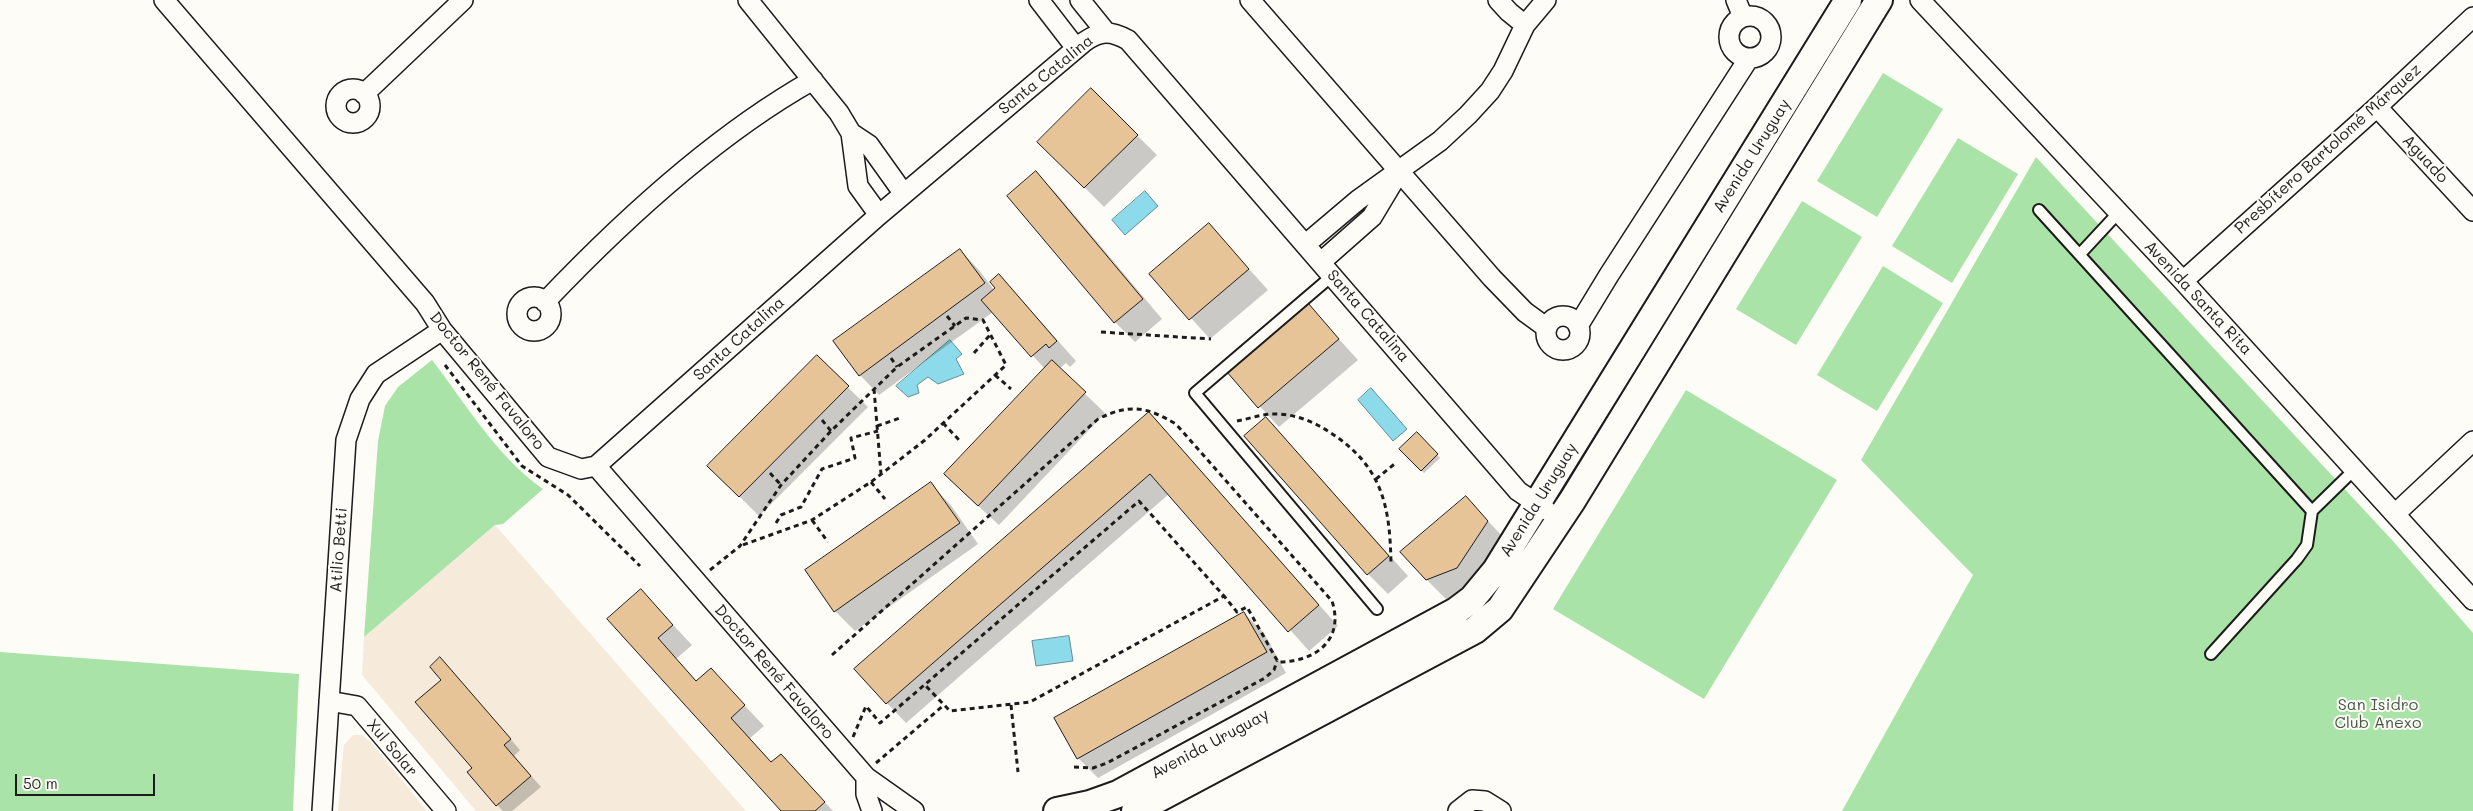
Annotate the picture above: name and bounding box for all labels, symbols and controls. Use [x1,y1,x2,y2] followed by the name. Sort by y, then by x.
[995,31,1097,119] street label: Santa Catalina
[2231,60,2425,238] street label: Presbítero Bartolomé Márquez
[1709,96,1795,216] street label: Avenida Uruguay
[2398,131,2452,187] street label: Aguado
[2140,237,2256,359] street label: Avenida Santa Rita
[1323,266,1413,366] street label: Santa Catalina
[689,293,789,385] street label: Santa Catalina
[425,308,549,454] street label: Doctor René Favaloro
[1496,440,1582,560] street label: Avenida Uruguay
[326,507,352,593] street label: Atilio Betti
[710,601,838,743] street label: Doctor René Favaloro
[2335,695,2421,733] park label: San Isidro Club Anexo
[1148,705,1272,783] street label: Avenida Uruguay
[362,715,422,781] street label: Xul Solar
[18,764,158,796] scale bar
[23,773,58,793] text: 50 m

